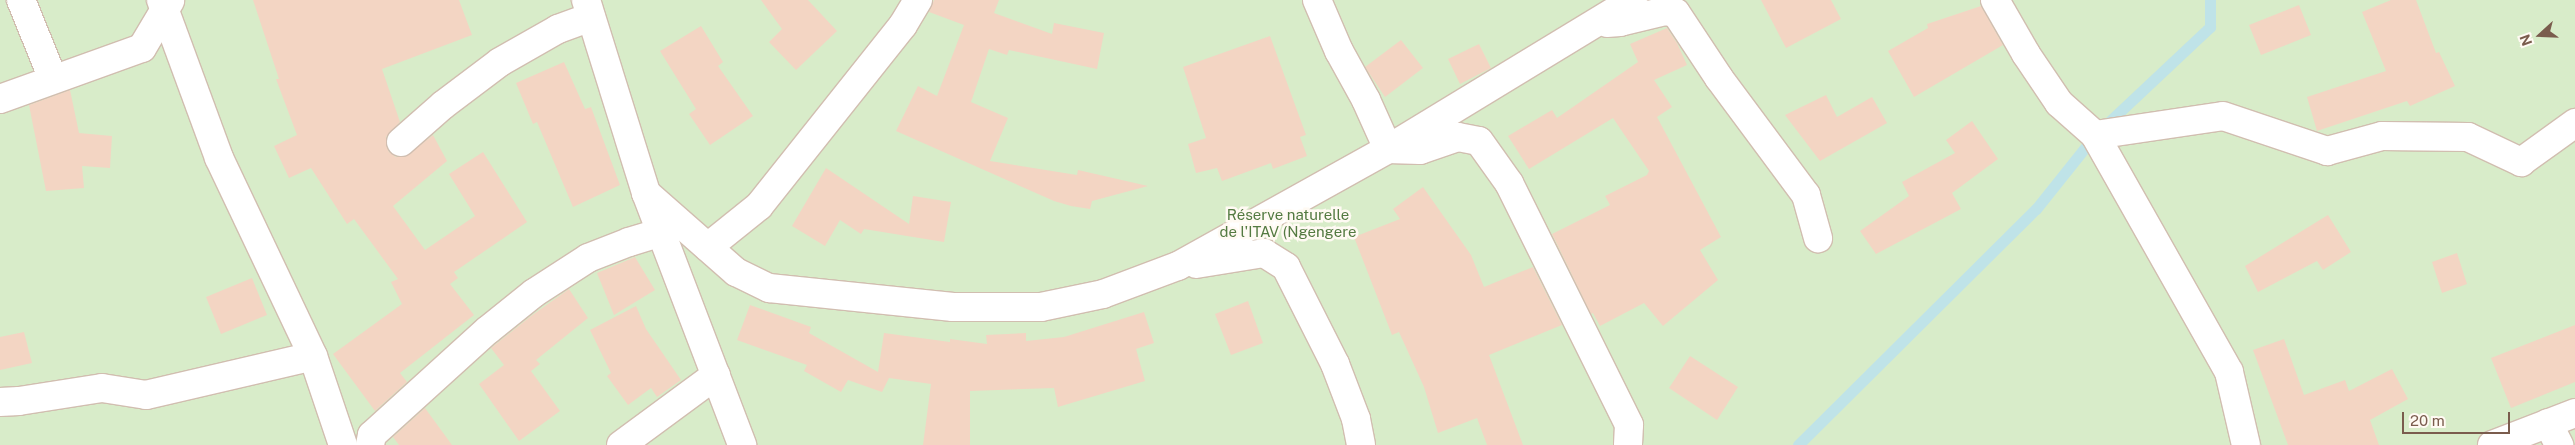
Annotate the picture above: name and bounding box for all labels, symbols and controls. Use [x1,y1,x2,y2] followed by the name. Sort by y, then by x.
[2515,10,2565,60] north arrow
[2517,32,2535,48] text: N
[1220,205,1356,240] park label: Réserve naturelle de l'ITAV (Ngengere
[2405,402,2512,434] scale bar
[2410,412,2445,429] text: 20 m

